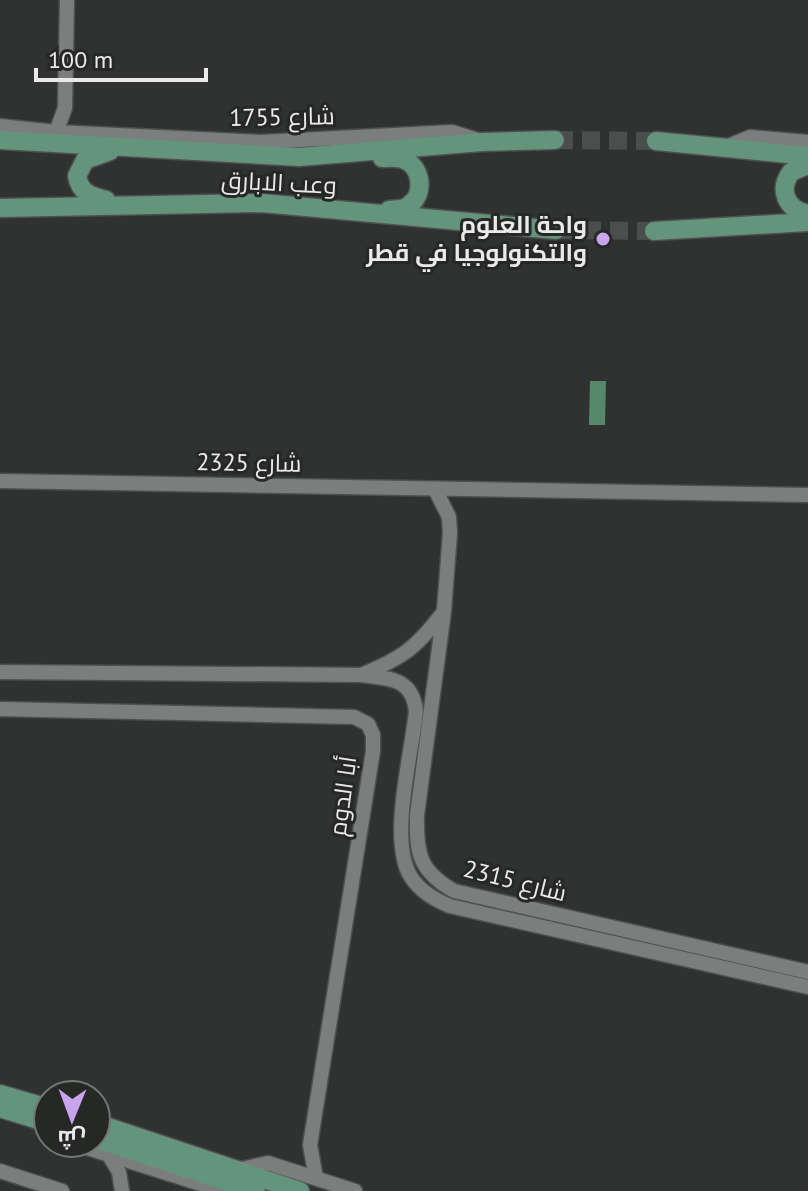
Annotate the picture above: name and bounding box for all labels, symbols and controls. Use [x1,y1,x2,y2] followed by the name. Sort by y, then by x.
[36,32,206,82] scale bar
[48,44,113,75] text: 100 m
[229,100,335,134] street label: شارع 1755
[220,164,338,201] street label: وعب الابارق
[365,209,587,272] place label: واحة العلوم والتكنولوجيا في قطر
[594,230,612,248] marker: واحة العلوم والتكنولوجيا في قطر
[196,446,302,480] street label: شارع 2325
[322,754,364,838] street label: أبا الدوم
[460,853,570,909] street label: شارع 2315
[32,1079,112,1159] north arrow
[57,1125,86,1153] text: ش

